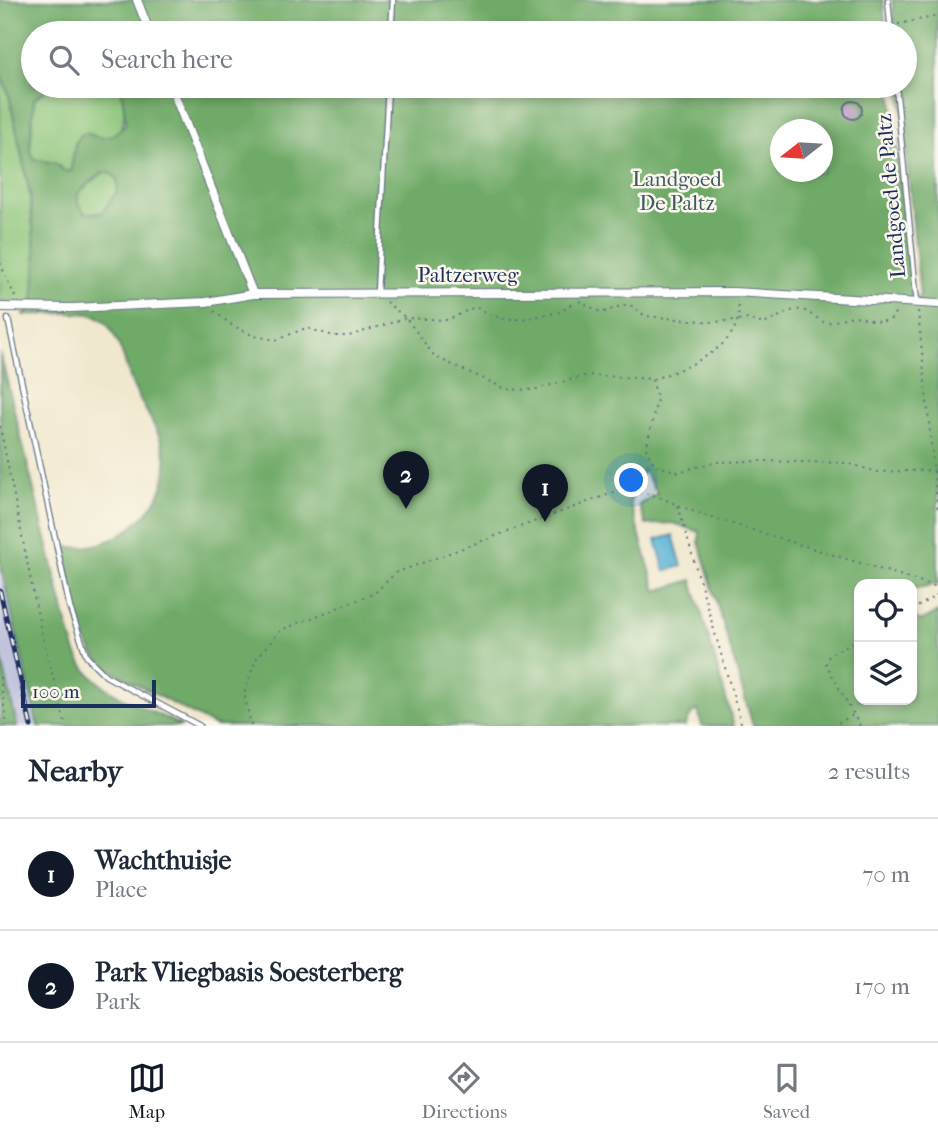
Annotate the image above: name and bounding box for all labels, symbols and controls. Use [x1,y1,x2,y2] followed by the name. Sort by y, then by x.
[21,21,917,98] search box
[45,41,83,79] icon: search
[101,44,233,75] text: Search here
[872,113,910,279] street label: Landgoed de Paltz
[770,119,833,182] north arrow
[632,167,722,215] park label: Landgoed De Paltz
[418,263,519,287] street label: Paltzerweg
[383,451,429,509] pin: 2
[614,463,648,497] your location
[522,464,568,522] pin: 1
[854,579,917,705] map controls
[854,579,917,642] button: locate
[854,642,917,705] button: layers
[21,677,156,709] scale bar
[32,681,80,703] text: 100 m
[28,754,123,789] text: Nearby
[828,758,910,785] text: 2 results
[95,845,231,876] text: Wachthuisje
[47,861,55,888] text: 1
[862,861,910,888] text: 70 m
[95,876,147,903] text: Place
[95,957,403,988] text: Park Vliegbasis Soesterberg
[45,973,57,1000] text: 2
[854,973,910,1000] text: 170 m
[95,988,141,1015] text: Park
[128,1059,166,1123] tab: Map
[422,1059,507,1123] tab: Directions
[763,1059,810,1123] tab: Saved

